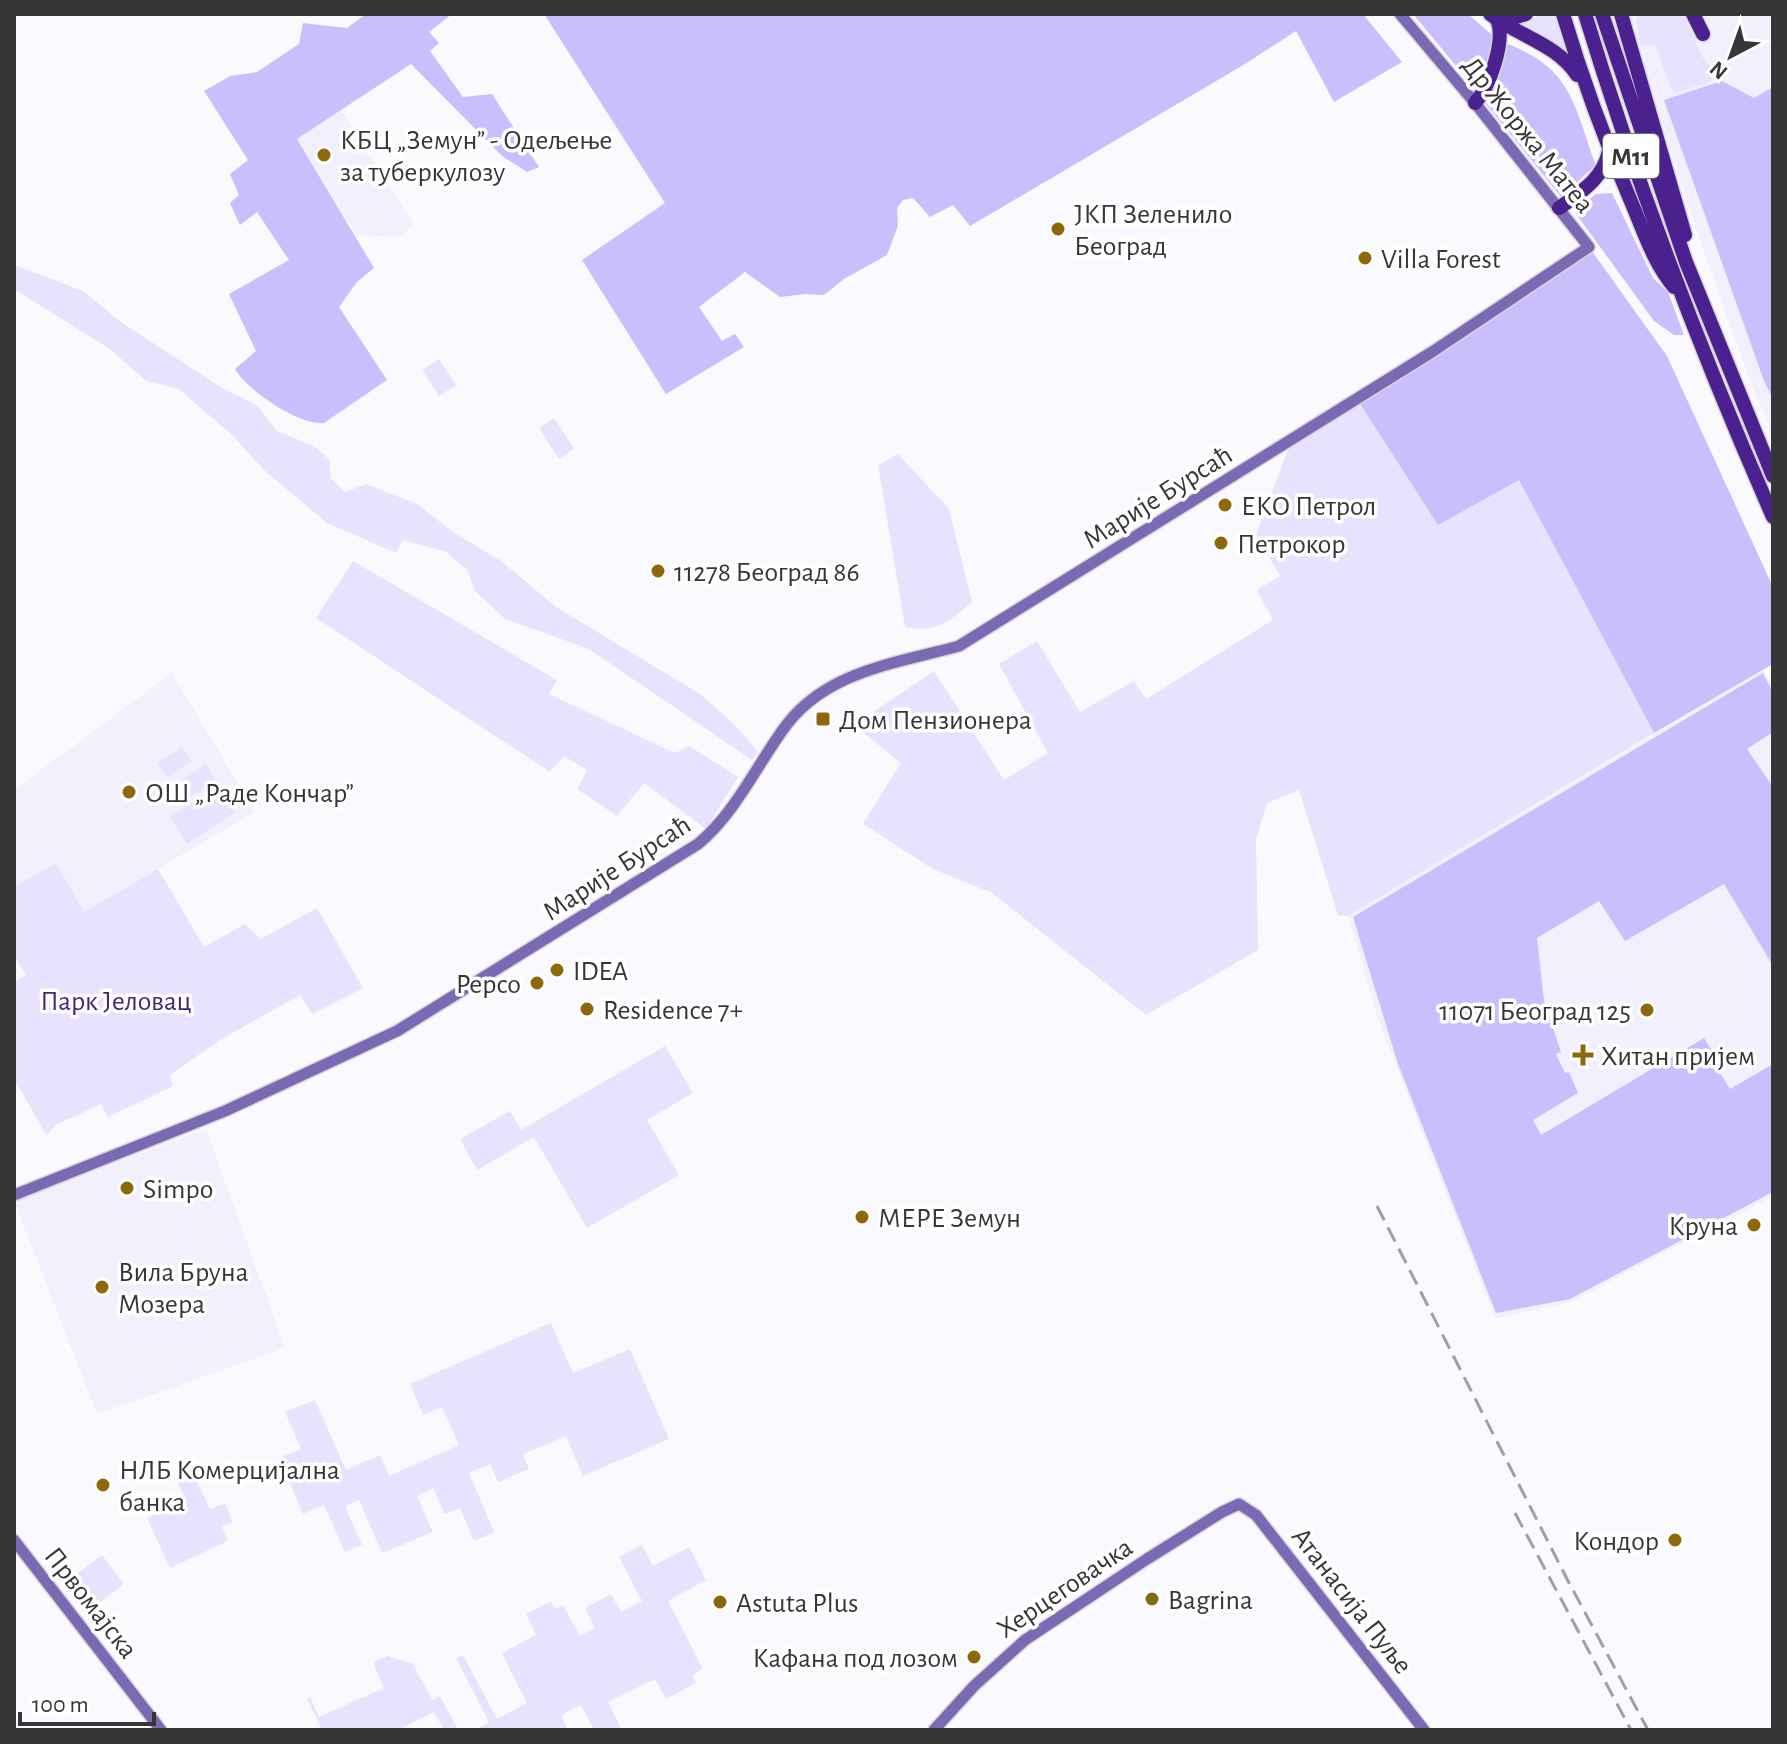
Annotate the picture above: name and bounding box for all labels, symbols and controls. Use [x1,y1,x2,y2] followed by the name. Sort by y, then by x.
[1691,16,1771,96] north arrow
[1456,52,1599,219] street label: Др Жоржа Матеа
[1706,57,1732,84] text: N
[340,127,612,187] place label: КБЦ „Земун” - Одељење за туберкулозу
[1603,134,1659,178] road number: M11
[315,146,333,164] marker: КБЦ „Земун” - Одељење за туберкулозу
[1074,201,1232,261] place label: ЈКП Зеленило Београд
[1049,220,1067,238] marker: ЈКП Зеленило Београд
[1381,246,1501,274] place label: Villa Forest
[1356,249,1374,267] marker: Villa Forest
[1079,441,1238,555] street label: Марије Бурсаћ
[1241,493,1376,521] place label: ЕКО Петрол
[1216,496,1234,514] marker: ЕКО Петрол
[1237,531,1346,559] place label: Петрокор
[1212,534,1230,552] marker: Петрокор
[674,559,860,587] place label: 11278 Београд 86
[649,562,667,580] marker: 11278 Београд 86
[839,707,1032,735] place label: Дом Пензионера
[814,710,832,728] marker: Дом Пензионера
[145,780,354,808] place label: ОШ „Раде Кончар”
[120,783,138,801] marker: ОШ „Раде Кончар”
[538,811,696,927] street label: Марије Бурсаћ
[573,958,628,986] place label: IDEA
[548,961,566,979] marker: IDEA
[456,971,521,999] place label: Pepco
[528,974,546,992] marker: Pepco
[40,988,192,1016] park label: Парк Јеловац
[603,997,743,1025] place label: Residence 7+
[1439,998,1631,1026] place label: 11071 Београд 125
[578,1000,596,1018] marker: Residence 7+
[1638,1001,1656,1019] marker: 11071 Београд 125
[1601,1043,1755,1071] place label: Хитан пријем
[1572,1044,1594,1066] marker: Хитан пријем
[143,1176,213,1204] place label: Simpo
[118,1179,136,1197] marker: Simpo
[878,1205,1021,1233] place label: МЕРЕ Земун
[853,1208,871,1226] marker: МЕРЕ Земун
[1669,1213,1738,1241] place label: Круна
[1745,1216,1763,1234] marker: Круна
[118,1259,249,1319] place label: Вила Бруна Мозера
[93,1278,111,1296] marker: Вила Бруна Мозера
[119,1457,340,1517] place label: НЛБ Комерцијална банка
[94,1476,112,1494] marker: НЛБ Комерцијална банка
[1286,1523,1417,1680] street label: Атанасија Пуље
[1573,1528,1659,1556] place label: Кондор
[1666,1531,1684,1549] marker: Кондор
[992,1533,1138,1644] street label: Херцеговачка
[39,1542,142,1664] street label: Првомајска
[1168,1587,1253,1615] place label: Bagrina
[736,1590,858,1618] place label: Astuta Plus
[1143,1590,1161,1608] marker: Bagrina
[711,1593,729,1611] marker: Astuta Plus
[753,1645,958,1673] place label: Кафана под лозом
[965,1648,983,1666] marker: Кафана под лозом
[20,1676,154,1726] scale bar
[32,1693,89,1717] text: 100 m

